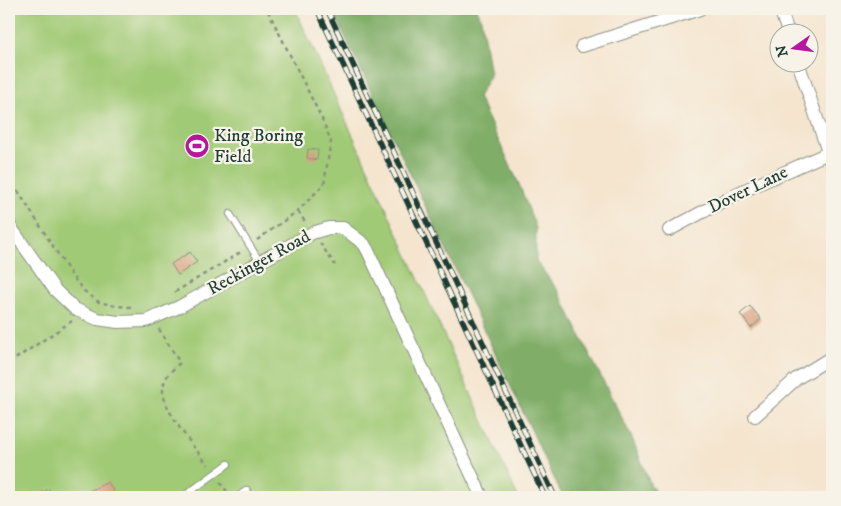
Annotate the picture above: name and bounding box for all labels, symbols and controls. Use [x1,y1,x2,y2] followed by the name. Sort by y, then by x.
[768,22,818,72] north arrow
[772,43,792,59] text: N
[214,125,303,168] place label: King Boring Field
[184,133,210,159] sports icon: King Boring Field
[705,161,791,219] street label: Dover Lane
[204,226,314,300] street label: Reckinger Road

